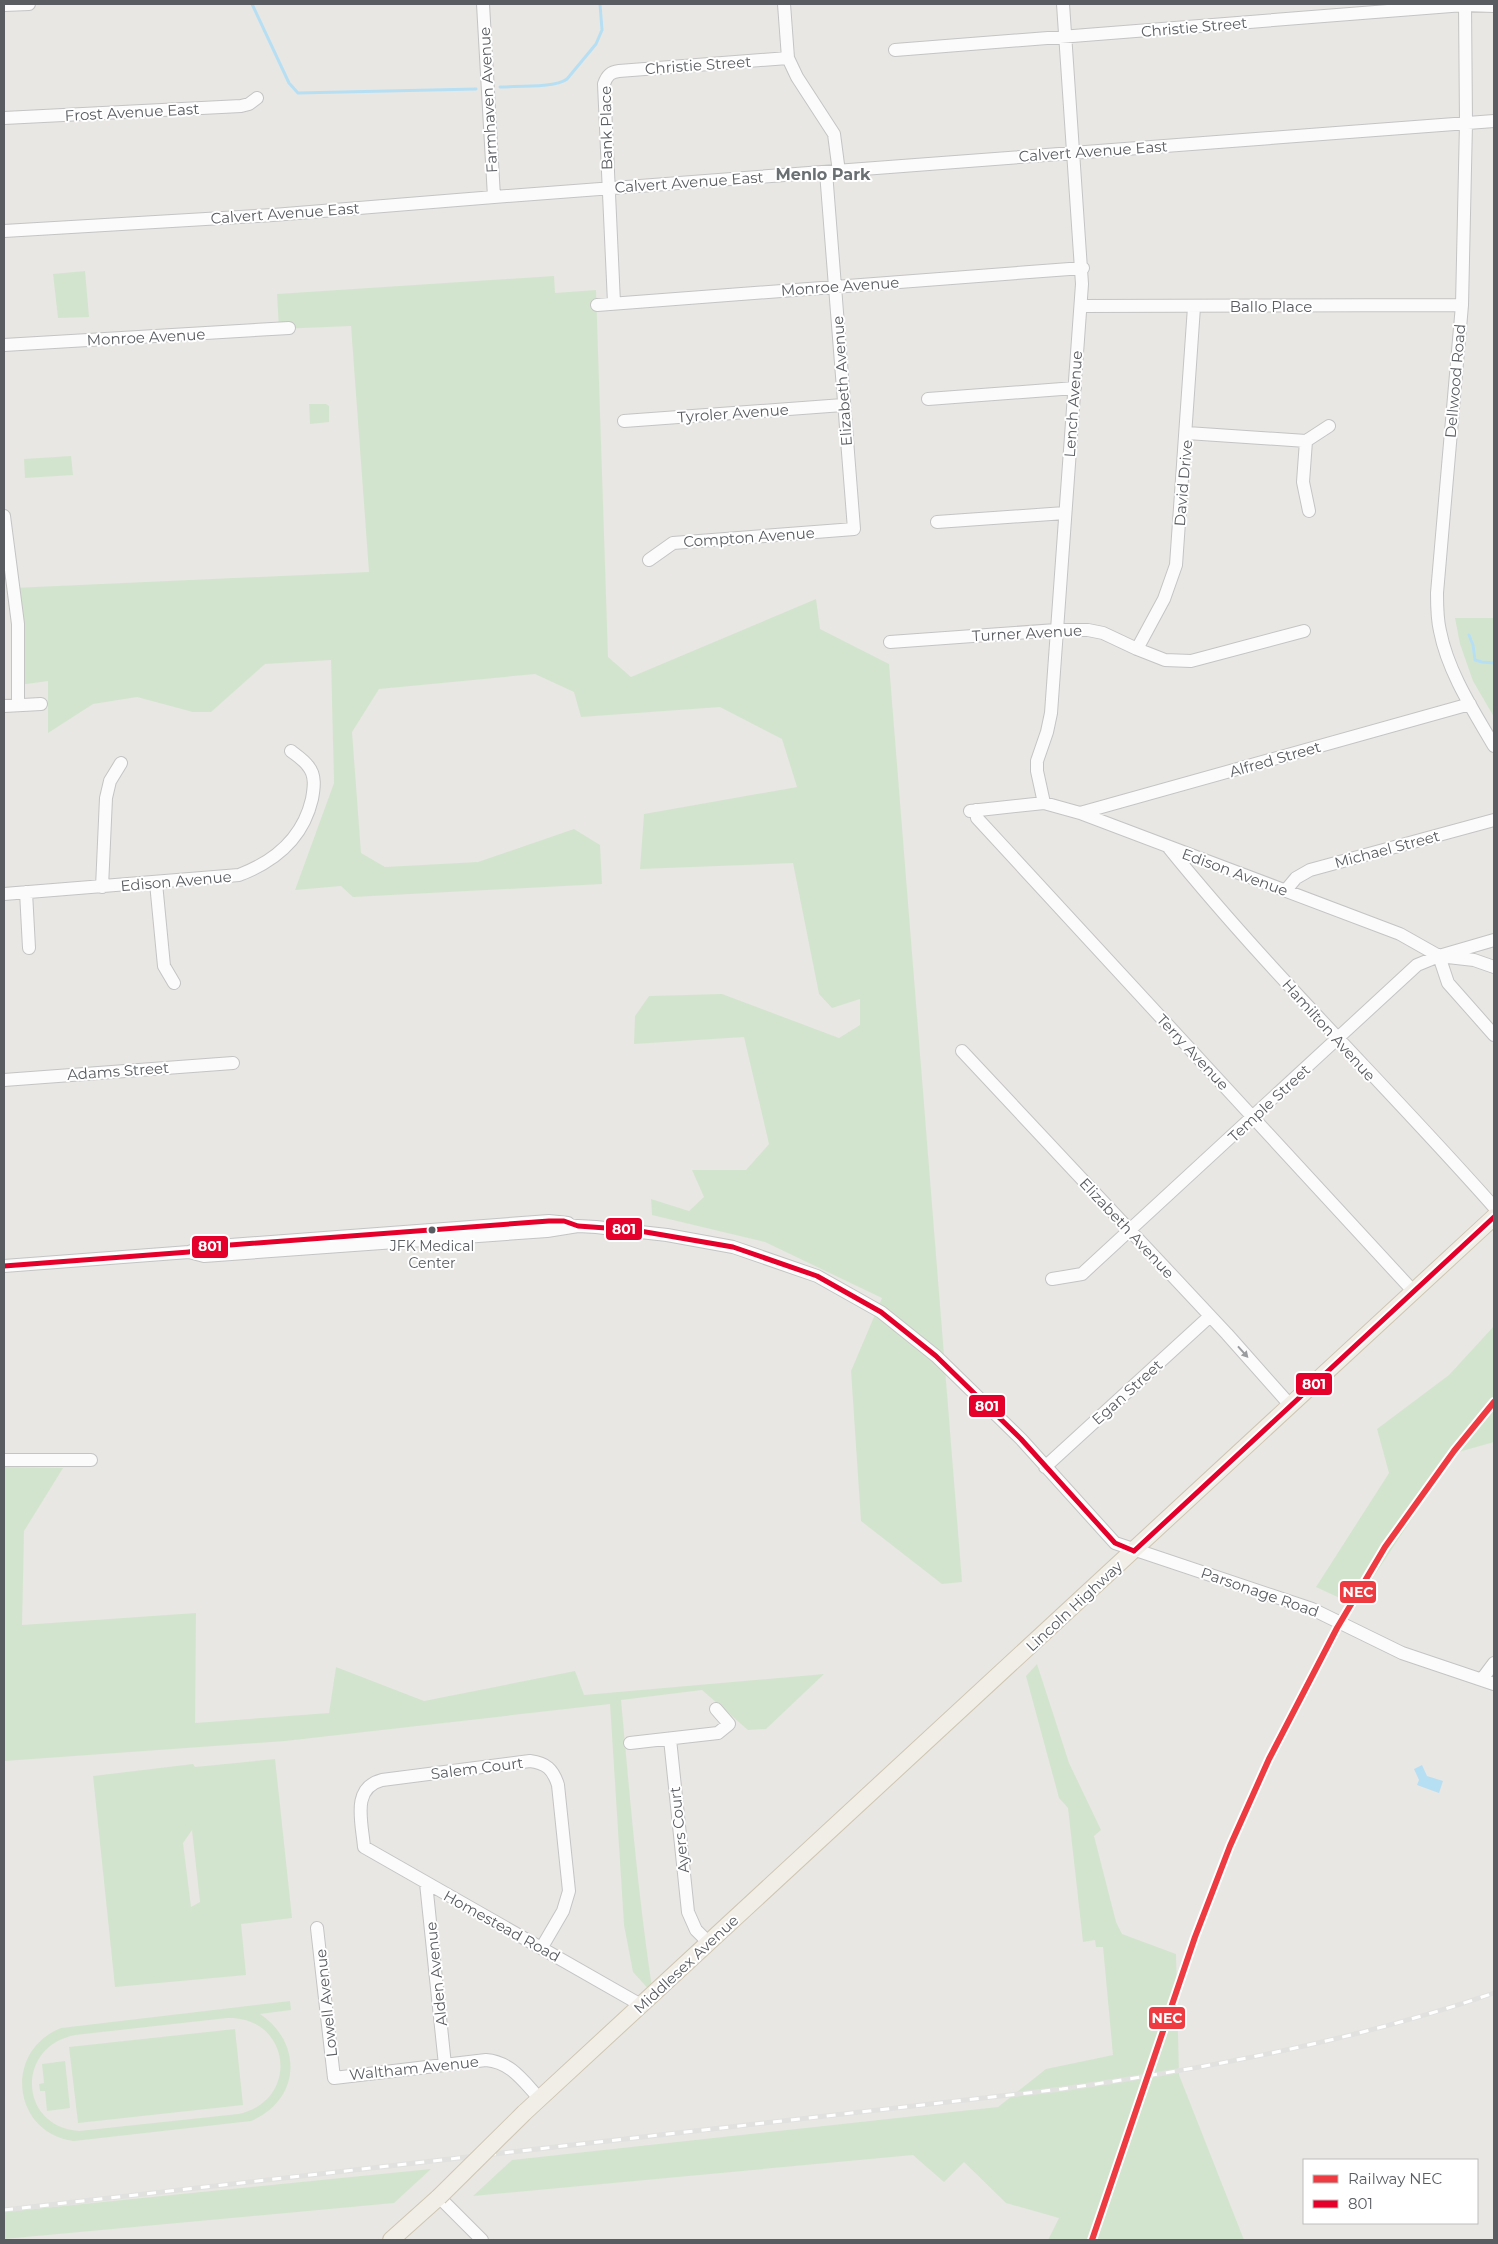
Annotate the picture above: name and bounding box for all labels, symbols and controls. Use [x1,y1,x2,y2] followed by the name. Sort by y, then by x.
[1140,13,1248,41] street label: Christie Street
[475,26,501,174] street label: Farmhaven Avenue
[644,52,752,78] street label: Christie Street
[596,86,616,170] street label: Bank Place
[64,99,200,125] street label: Frost Avenue East
[1018,136,1168,166] street label: Calvert Avenue East
[776,165,871,184] district label: Menlo Park
[614,167,764,197] street label: Calvert Avenue East
[210,198,360,228] street label: Calvert Avenue East
[780,272,900,300] street label: Monroe Avenue
[1230,297,1312,316] street label: Ballo Place
[828,315,856,447] street label: Elizabeth Avenue
[1441,323,1469,439] street label: Dellwood Road
[86,324,206,350] street label: Monroe Avenue
[1060,350,1086,458] street label: Lench Avenue
[677,400,789,426] street label: Tyroler Avenue
[1170,439,1196,527] street label: David Drive
[683,523,815,551] street label: Compton Avenue
[972,621,1082,645] street label: Turner Avenue
[1227,737,1323,781] street label: Alfred Street
[1332,826,1442,872] street label: Michael Street
[1179,844,1291,900] street label: Edison Avenue
[120,867,232,895] street label: Edison Avenue
[1278,975,1380,1085] street label: Hamilton Avenue
[1153,1010,1233,1094] street label: Terry Avenue
[66,1058,170,1084] street label: Adams Street
[1224,1060,1314,1146] street label: Temple Street
[1076,1174,1178,1282] street label: Elizabeth Avenue
[605,1217,643,1241] line badge: 801
[612,1220,636,1238] text: 801
[427,1225,437,1235] marker: JFK Medical Center
[191,1235,229,1259] line badge: 801
[198,1237,222,1255] text: 801
[389,1237,474,1272] place label: JFK Medical Center
[1237,1346,1248,1359] one-way arrow
[1088,1355,1166,1429] street label: Egan Street
[1295,1372,1333,1396] line badge: 801
[1302,1375,1326,1393] text: 801
[968,1394,1006,1418] line badge: 801
[975,1397,999,1415] text: 801
[1022,1556,1127,1656] street label: Lincoln Highway
[1198,1563,1322,1621] street label: Parsonage Road
[1339,1580,1377,1604] line badge: NEC
[1343,1583,1373,1601] text: NEC
[430,1753,524,1783] street label: Salem Court
[665,1786,693,1874] street label: Ayers Court
[440,1886,564,1966] street label: Homestead Road
[630,1911,742,2017] street label: Middlesex Avenue
[421,1921,451,2027] street label: Alden Avenue
[311,1948,341,2058] street label: Lowell Avenue
[1148,2006,1186,2030] line badge: NEC
[1152,2009,1182,2027] text: NEC
[348,2052,480,2084] street label: Waltham Avenue
[1303,2159,1478,2224] legend
[1348,2169,1442,2188] text: Railway NEC
[1348,2194,1373,2213] text: 801

